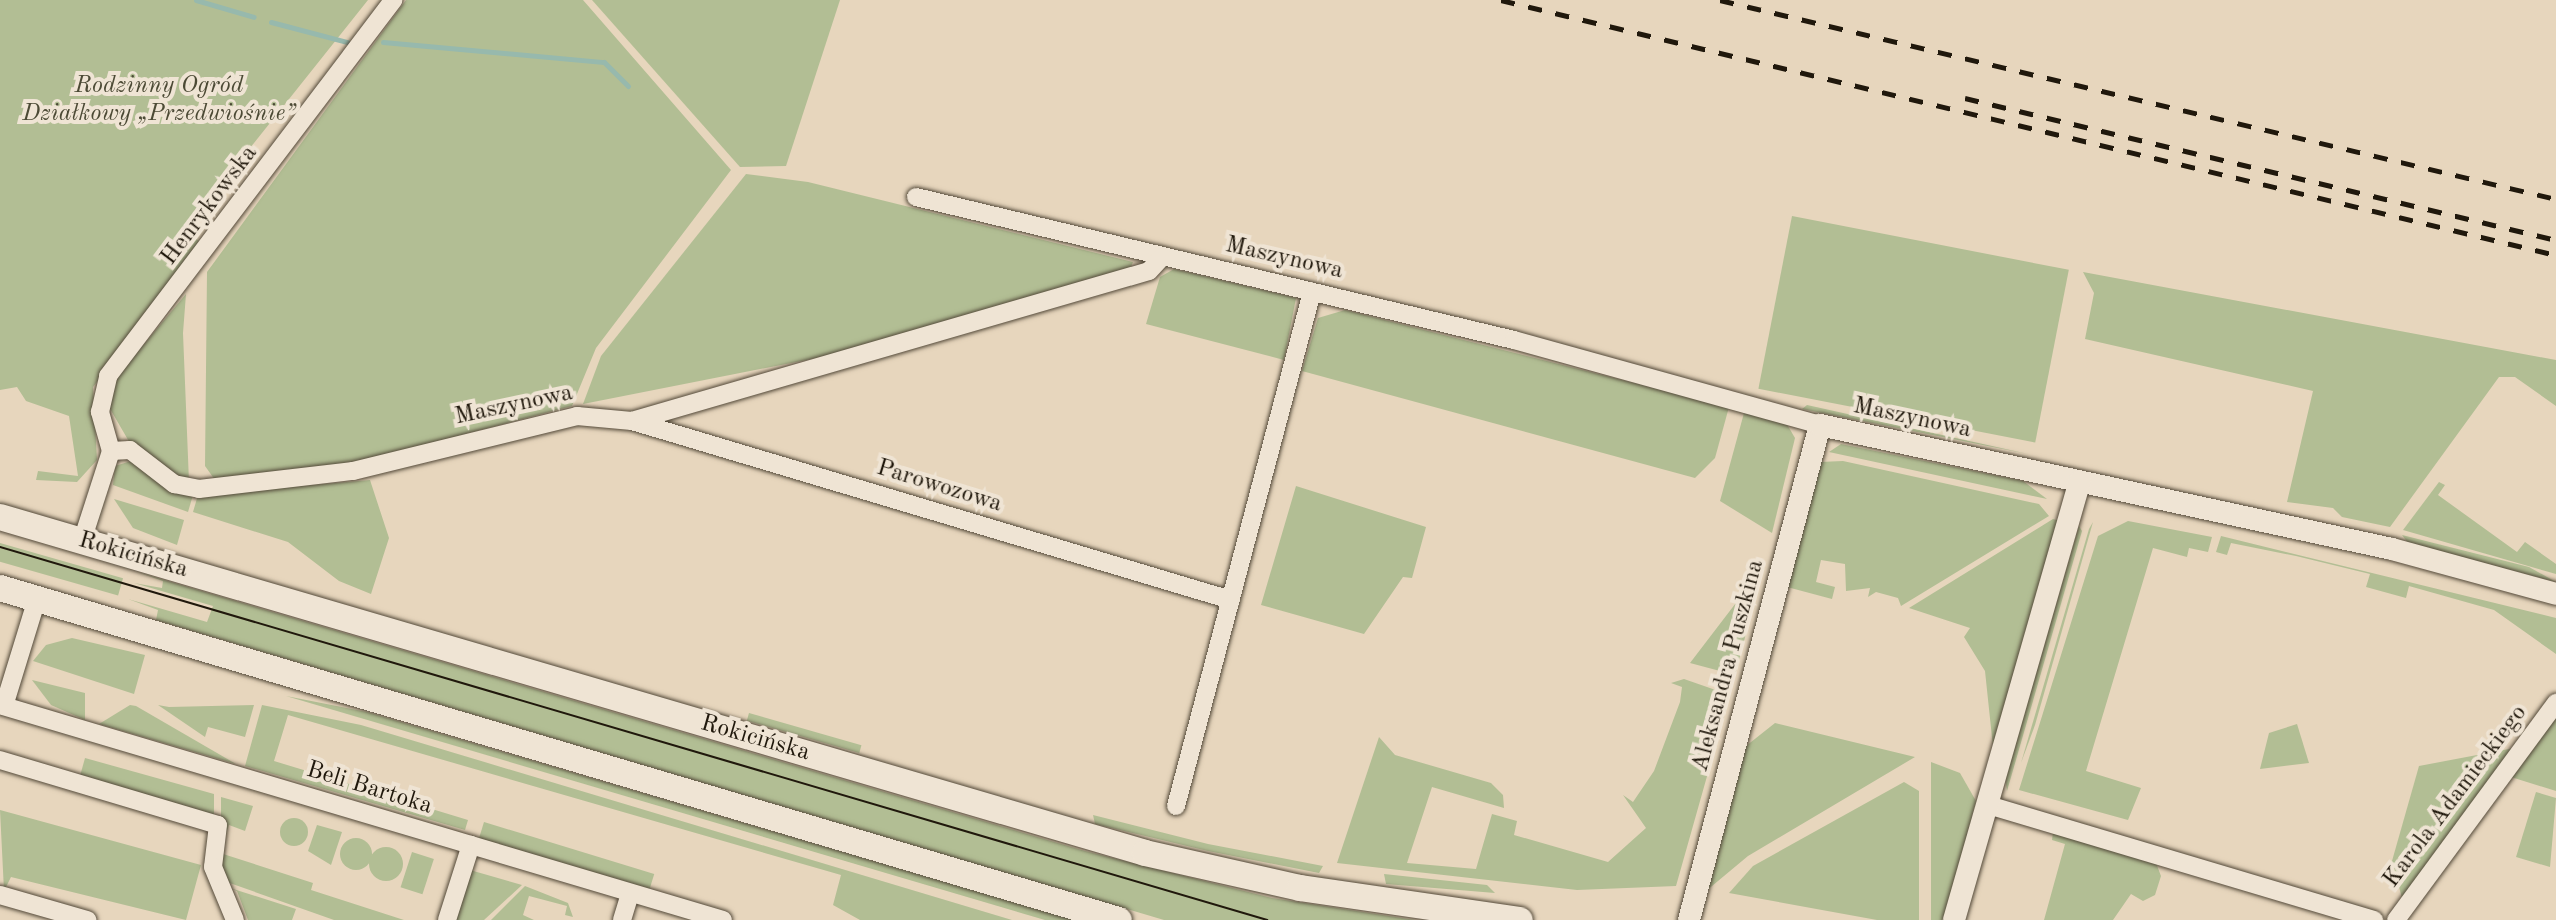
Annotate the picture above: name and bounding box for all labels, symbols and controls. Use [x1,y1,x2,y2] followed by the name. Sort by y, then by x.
[22,73,296,129] park label: Rodzinny Ogród Działkowy „Przedwiośnie”
[156,140,264,272] street label: Henrykowska
[1222,231,1346,287] street label: Maszynowa
[452,379,576,433] street label: Maszynowa
[1850,392,1974,446] street label: Maszynowa
[873,454,1005,520] street label: Parowozowa
[75,527,191,585] street label: Rokicińska
[1687,557,1771,775] street label: Aleksandra Puszkina
[2378,700,2534,894] street label: Karola Adamieckiego
[697,710,813,768] street label: Rokicińska
[303,756,435,822] street label: Beli Bartoka

